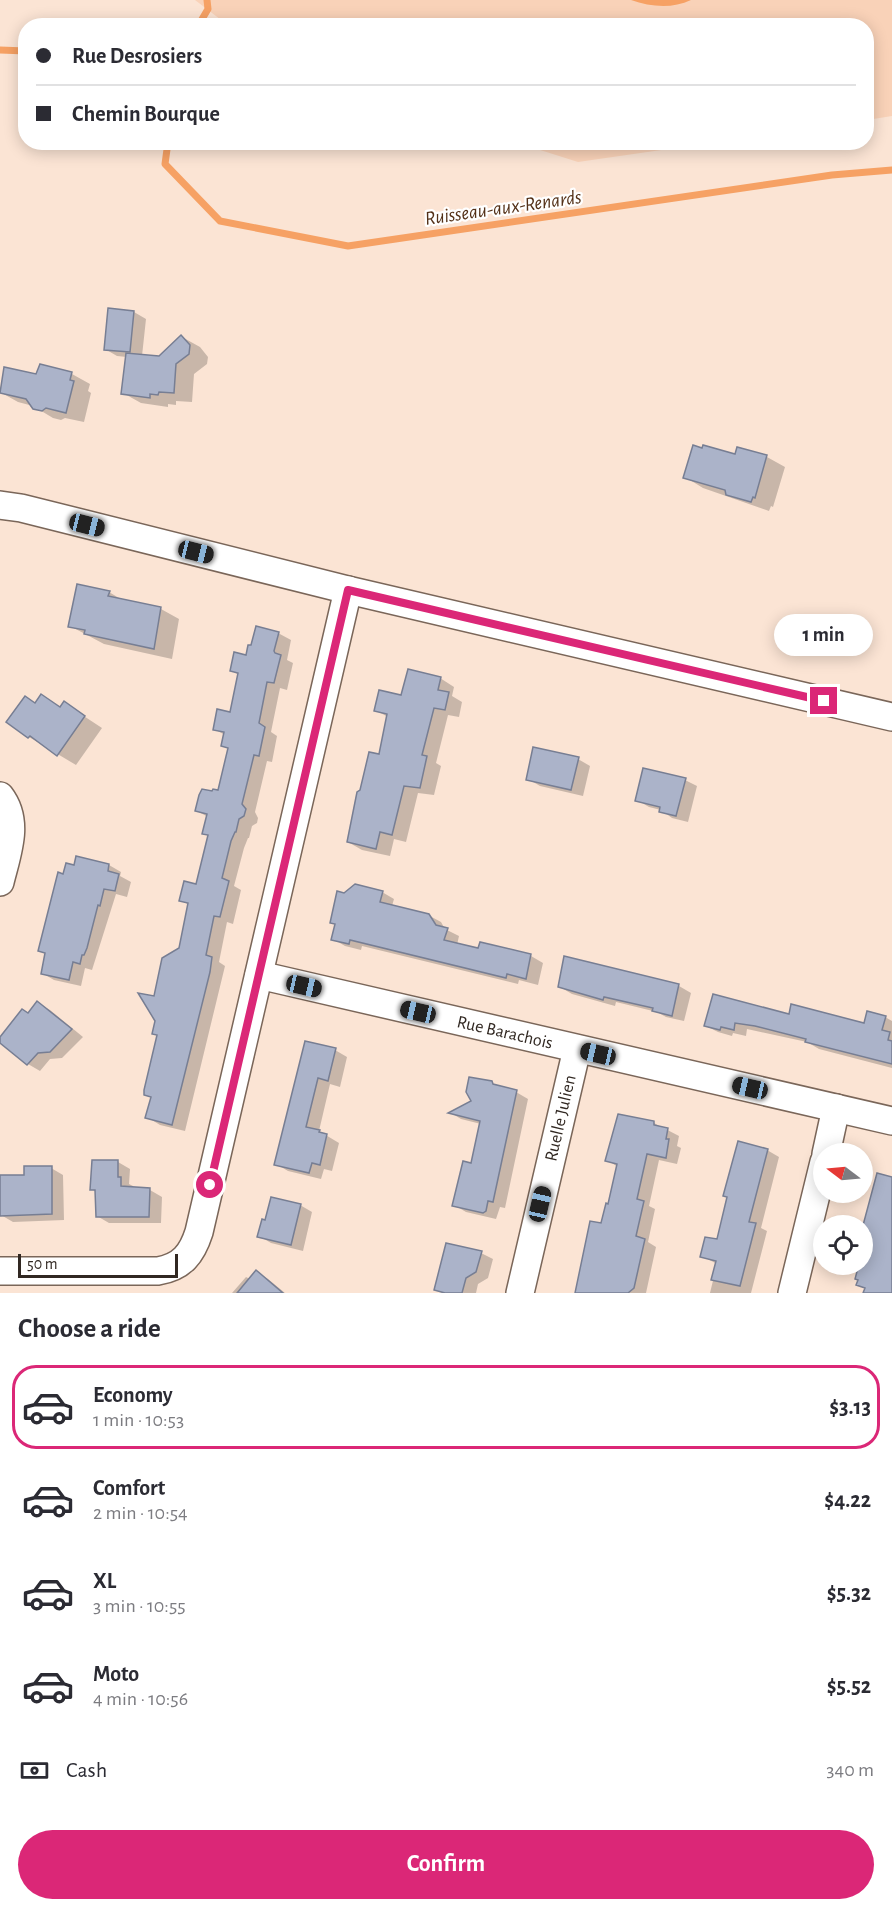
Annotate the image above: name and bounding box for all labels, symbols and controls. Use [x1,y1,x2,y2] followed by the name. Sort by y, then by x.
[72,45,202,67] text: Rue Desrosiers
[72,103,220,125] text: Chemin Bourque
[424,187,583,229] water label: Ruisseau-aux-Renards
[67,512,107,538] car
[176,539,216,565] car
[774,614,874,656] callout: 1 min
[802,625,845,645] text: 1 min
[810,687,837,714] route end
[284,973,324,999] car
[398,999,438,1025] car
[455,1013,555,1053] street label: Rue Barachois
[578,1041,618,1067] car
[542,1073,580,1163] street label: Ruelle Julien
[730,1075,770,1101] car
[813,1143,873,1203] north arrow
[813,1143,873,1275] map controls
[196,1171,223,1198] route start
[527,1184,553,1224] car
[813,1215,873,1275] button: locate
[18,1251,178,1278] scale bar
[27,1256,58,1272] text: 50 m
[18,1315,161,1342] text: Choose a ride
[21,1380,75,1434] icon: car
[93,1384,173,1406] text: Economy
[829,1396,871,1418] text: $3.13
[93,1410,184,1430] text: 1 min · 10:53
[21,1473,75,1527] icon: car
[93,1477,165,1499] text: Comfort
[824,1489,871,1511] text: $4.22
[93,1503,188,1523] text: 2 min · 10:54
[21,1566,75,1620] icon: car
[93,1570,116,1592] text: XL
[827,1582,871,1604] text: $5.32
[93,1596,186,1616] text: 3 min · 10:55
[21,1659,75,1713] icon: car
[93,1663,139,1685] text: Moto
[827,1675,871,1697] text: $5.52
[93,1689,188,1709] text: 4 min · 10:56
[18,1754,51,1787] icon: cash
[66,1759,107,1781] text: Cash
[826,1760,874,1780] text: 340 m
[18,1830,874,1899] button: Confirm

